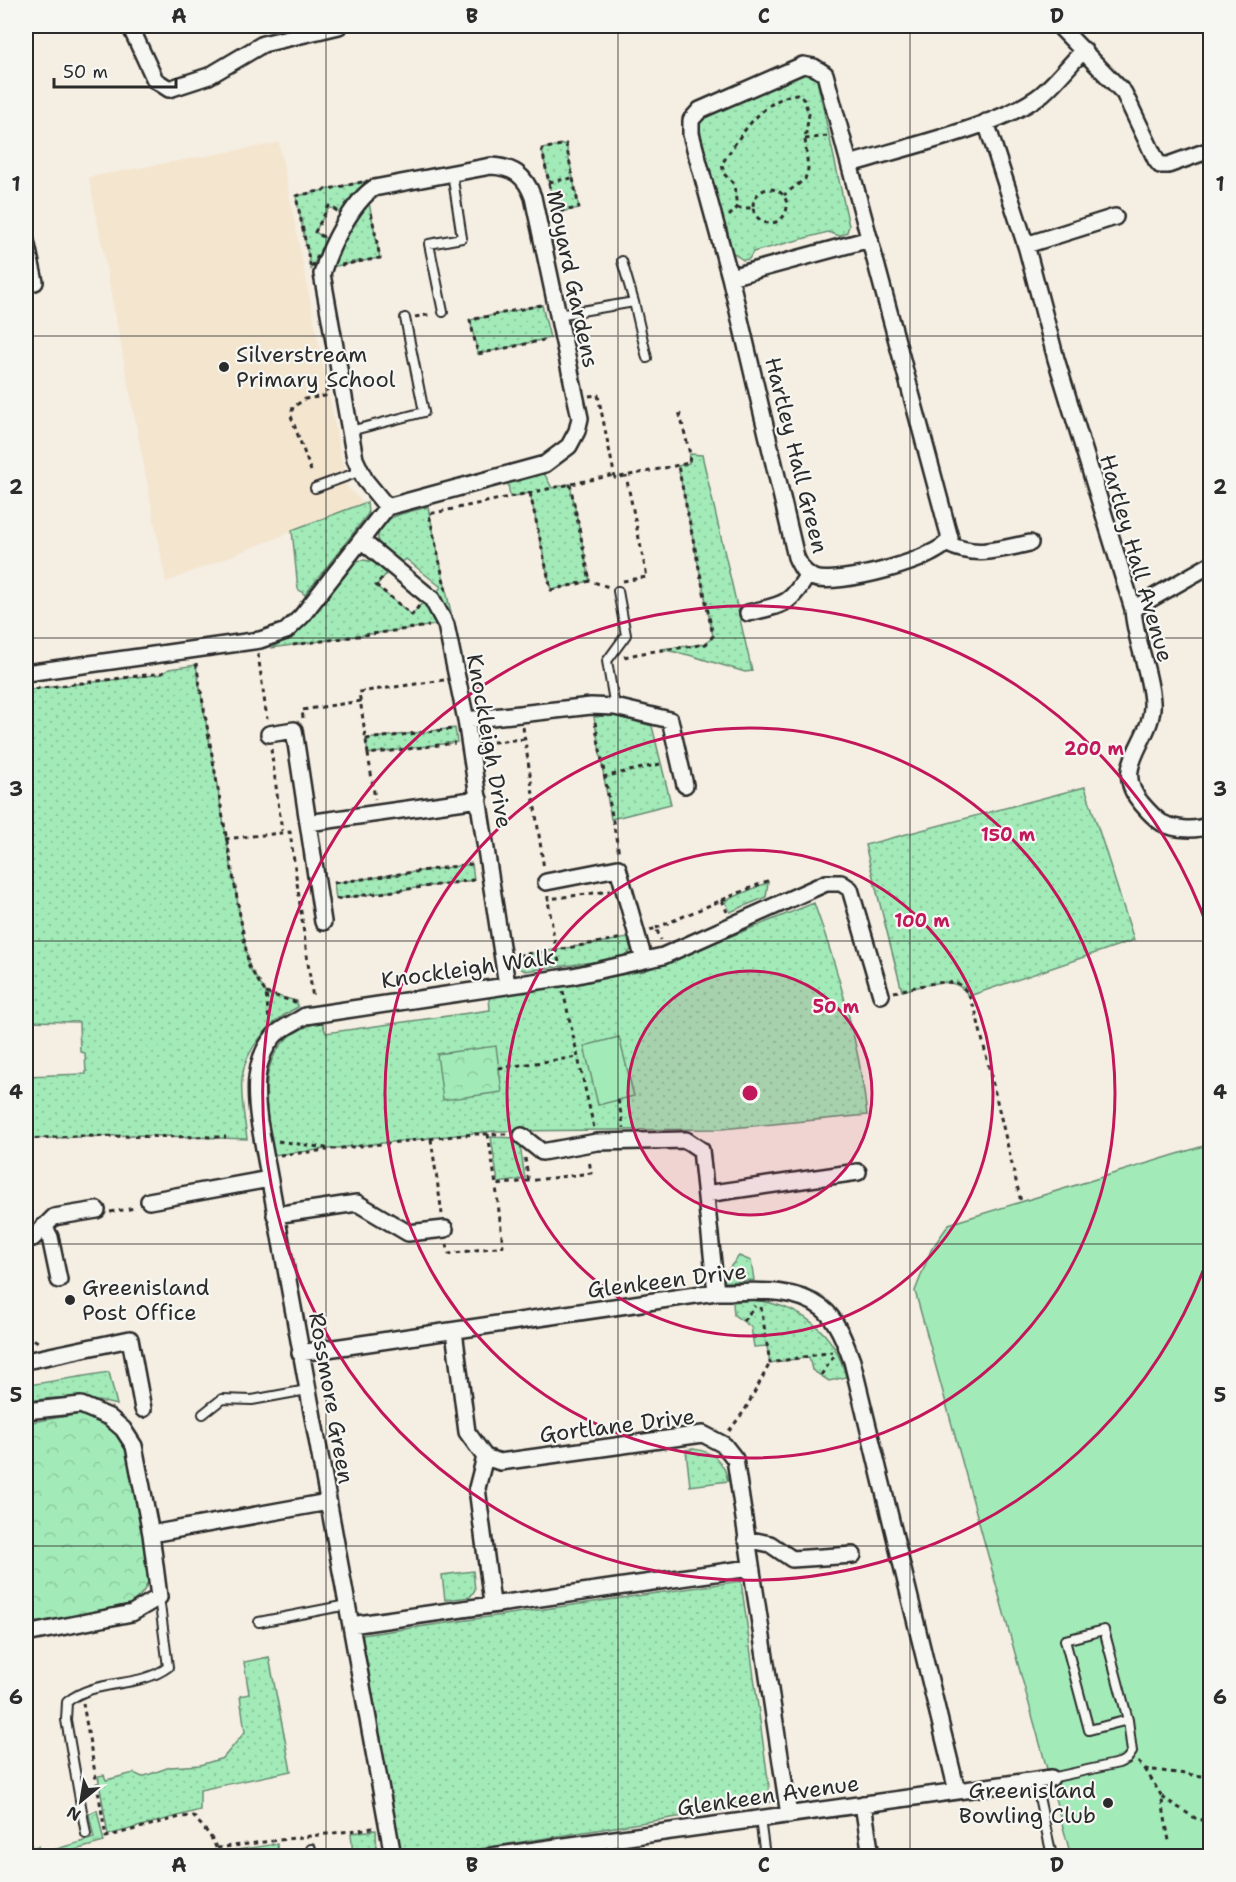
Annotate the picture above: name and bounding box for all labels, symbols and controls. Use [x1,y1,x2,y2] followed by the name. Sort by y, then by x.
[171,3,187,29] text: A
[466,3,478,29] text: B
[758,3,770,29] text: C
[1050,3,1064,29] text: D
[54,51,176,89] scale bar
[63,60,108,84] text: 50 m
[11,171,21,197] text: 1
[1215,171,1225,197] text: 1
[540,188,605,370] street label: Moyard Gardens
[236,340,396,394] place label: Silverstream Primary School
[758,354,835,556] street label: Hartley Hall Green
[217,360,231,374] marker: Silverstream Primary School
[1093,451,1180,665] street label: Hartley Hall Avenue
[9,474,23,500] text: 2
[1213,474,1227,500] text: 2
[460,652,519,830] street label: Knockleigh Drive
[1064,737,1125,761] text: 200 m
[9,776,23,802] text: 3
[1213,776,1227,802] text: 3
[981,823,1036,847] text: 150 m
[894,909,950,933] text: 100 m
[379,942,557,995] street label: Knockleigh Walk
[813,995,860,1019] text: 50 m
[9,1079,23,1105] text: 4
[1213,1079,1227,1105] text: 4
[740,1083,760,1103] centre of rings
[586,1256,748,1305] street label: Glenkeen Drive
[82,1273,210,1327] place label: Greenisland Post Office
[63,1293,77,1307] marker: Greenisland Post Office
[302,1310,361,1486] street label: Rossmore Green
[10,1382,22,1408] text: 5
[1214,1382,1226,1408] text: 5
[538,1402,696,1449] street label: Gortlane Drive
[9,1684,23,1710] text: 6
[1213,1684,1227,1710] text: 6
[675,1768,861,1823] street label: Glenkeen Avenue
[51,1771,111,1831] north arrow
[959,1776,1096,1830] place label: Greenisland Bowling Club
[1101,1796,1115,1810] marker: Greenisland Bowling Club
[63,1801,84,1826] text: N
[171,1852,187,1878] text: A
[466,1852,478,1878] text: B
[758,1852,770,1878] text: C
[1050,1852,1064,1878] text: D

